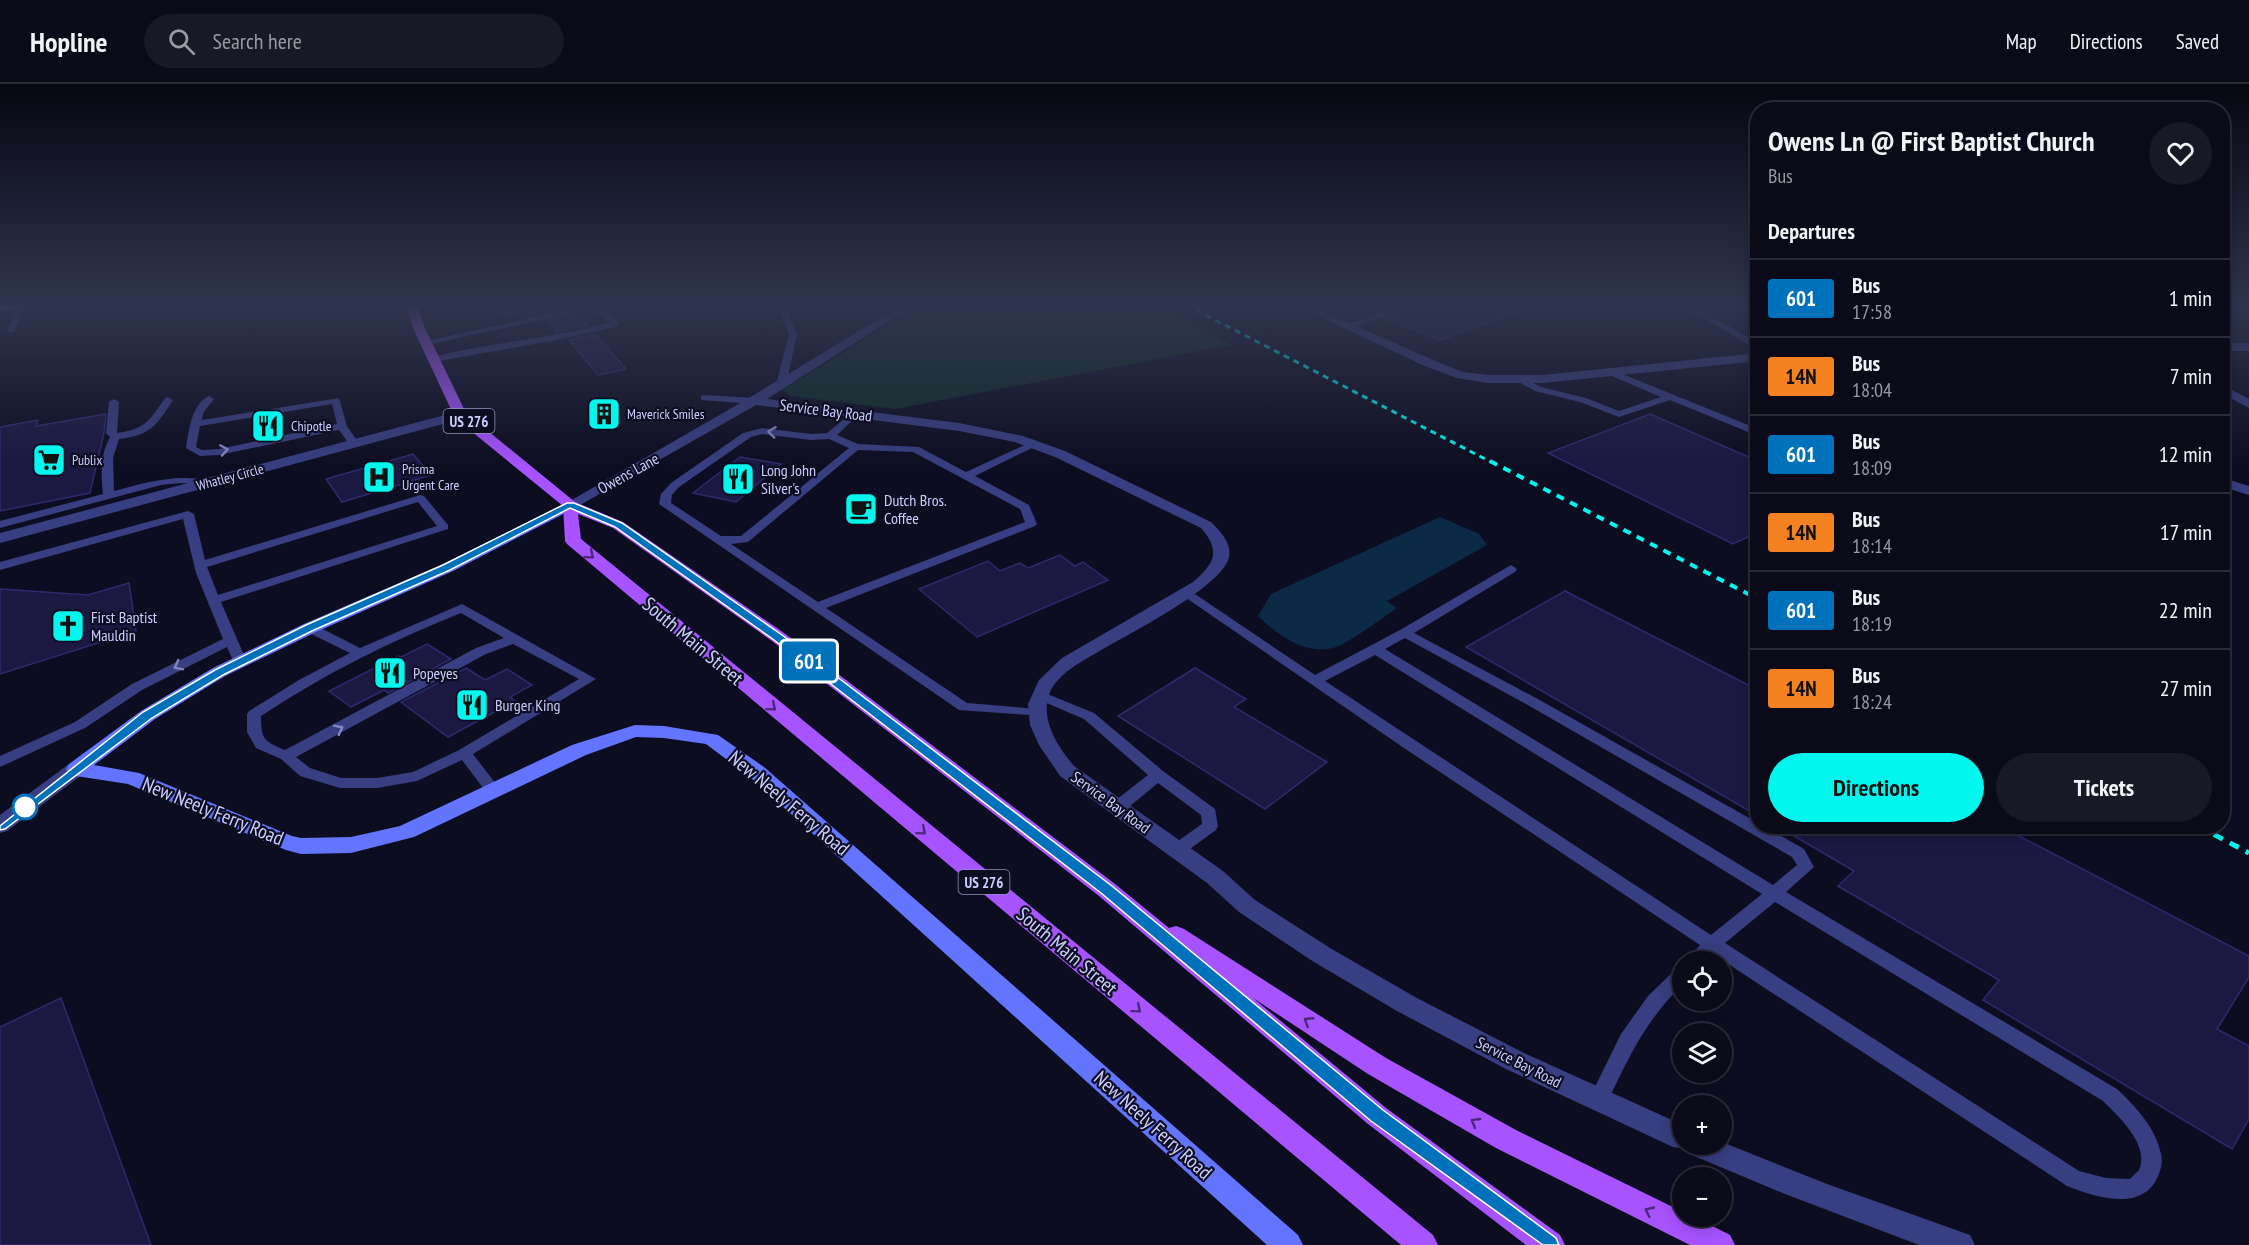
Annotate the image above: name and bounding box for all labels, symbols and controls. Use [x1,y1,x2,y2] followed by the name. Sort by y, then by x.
[144,14,564,68] search box
[30,23,108,60] text: Hopline
[165,25,198,58] icon: search
[213,27,302,55] text: Search here
[2006,28,2037,55] text: Map
[2070,28,2143,55] text: Directions
[2176,28,2219,55] text: Saved
[1768,122,2095,159] text: Owens Ln @ First Baptist Church
[2149,122,2212,185] button: heart
[1768,163,1793,189] text: Bus
[1768,217,1855,245] text: Departures
[1852,271,1880,299] text: Bus
[2169,284,2212,312] text: 1 min
[1786,285,1816,312] text: 601
[1852,299,1892,325] text: 17:58
[1852,349,1880,377] text: Bus
[2170,362,2212,390] text: 7 min
[1785,363,1817,390] text: 14N
[1852,377,1892,403] text: 18:04
[779,394,874,426] street label: Service Bay Road
[586,396,622,432] building icon: Maverick Smiles
[627,405,705,423] place label: Maverick Smiles
[250,408,286,444] restaurant icon: Chipotle
[444,409,494,433] road number: US 276
[291,417,332,435] place label: Chipotle
[767,427,776,439] one-way arrow
[1852,427,1880,455] text: Bus
[2159,440,2212,468] text: 12 min
[1786,441,1816,468] text: 601
[31,442,67,478] supermarket icon: Publix
[219,445,229,457] one-way arrow
[594,448,662,498] street label: Owens Lane
[72,451,102,469] place label: Publix
[1852,455,1892,481] text: 18:09
[194,459,266,495] street label: Whatley Circle
[361,459,397,495] hospital icon: Prisma Urgent Care
[402,460,460,494] place label: Prisma Urgent Care
[761,460,816,498] place label: Long John Silver's
[720,461,756,497] restaurant icon: Long John Silver's
[884,490,947,528] place label: Dutch Bros. Coffee
[843,491,879,527] cafe icon: Dutch Bros. Coffee
[1852,505,1880,533] text: Bus
[2160,518,2212,546] text: 17 min
[1785,519,1817,546] text: 14N
[1852,533,1892,559] text: 18:14
[583,548,594,559] one-way arrow
[1852,583,1880,611] text: Bus
[637,591,749,691] street label: South Main Street
[2159,596,2212,624] text: 22 min
[1786,597,1816,624] text: 601
[91,607,158,645] place label: First Baptist Mauldin
[50,608,86,644] church icon: First Baptist Mauldin
[1852,611,1892,637] text: 18:19
[774,642,844,680] line badge: 601
[794,648,824,675] text: 601
[372,655,408,691] restaurant icon: Popeyes
[174,659,185,670] one-way arrow
[1852,661,1880,689] text: Bus
[413,663,458,683] place label: Popeyes
[2160,674,2212,702] text: 27 min
[1785,675,1817,702] text: 14N
[454,687,490,723] restaurant icon: Burger King
[1852,689,1892,715] text: 18:24
[495,695,560,715] place label: Burger King
[765,700,776,711] one-way arrow
[332,725,343,737] one-way arrow
[723,745,855,861] street label: New Neely Ferry Road
[1768,753,1984,822] button: Directions
[1996,753,2212,822] button: Tickets
[1067,767,1155,837] street label: Service Bay Road
[138,771,288,851] street label: New Neely Ferry Road
[12,794,38,820] unlabelled marker
[915,824,926,835] one-way arrow
[958,870,1010,894] road number: US 276
[1011,901,1123,1001] street label: South Main Street
[1672,951,1732,1227] map controls
[1672,951,1732,1011] button: locate
[1130,1002,1141,1013] one-way arrow
[1304,1017,1315,1028] one-way arrow
[1672,1023,1732,1083] button: layers
[1473,1032,1565,1092] street label: Service Bay Road
[1088,1065,1218,1185] street label: New Neely Ferry Road
[1672,1095,1732,1155] button: +
[1471,1118,1481,1129] one-way arrow
[1672,1167,1732,1227] button: −
[1644,1207,1655,1219] one-way arrow

